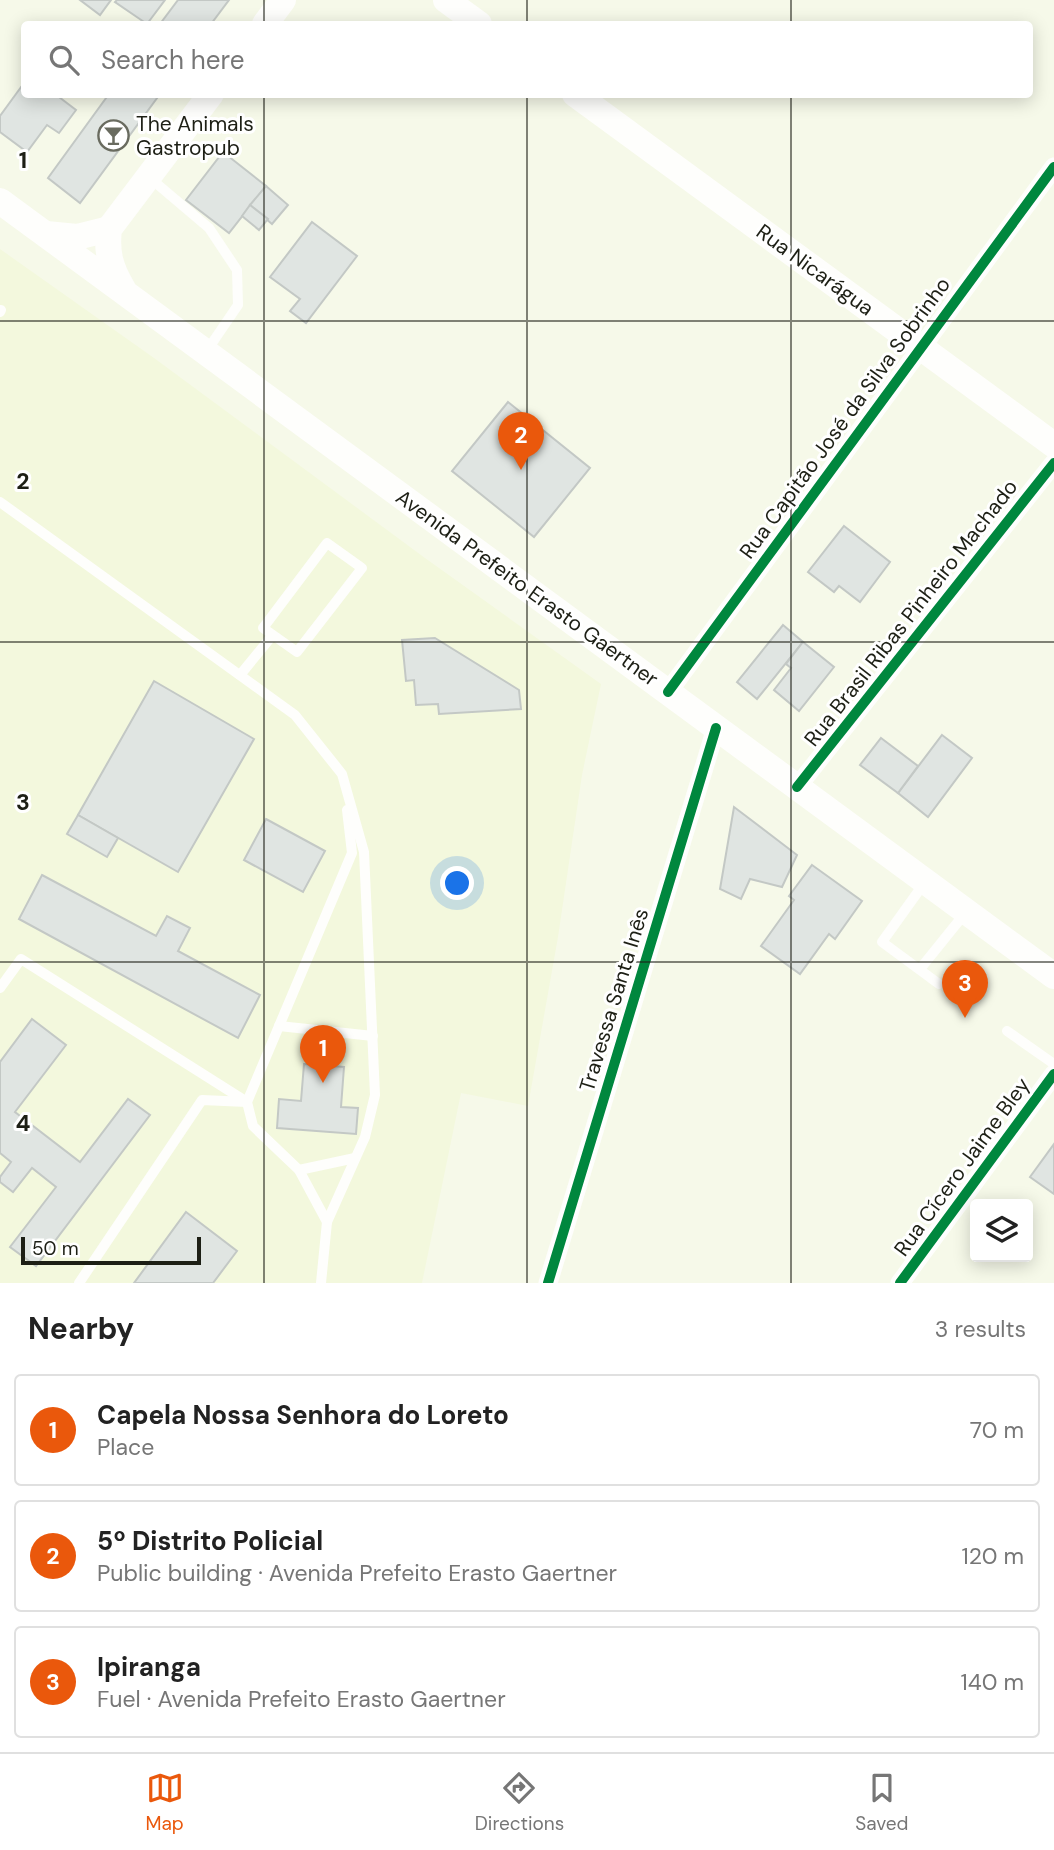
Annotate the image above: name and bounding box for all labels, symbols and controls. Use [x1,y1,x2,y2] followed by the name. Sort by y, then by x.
[21,21,1033,98] search box
[45,41,83,79] icon: search
[101,43,244,77] text: Search here
[136,110,254,162] place label: The Animals Gastropub
[96,119,130,153] bar icon: The Animals Gastropub
[19,145,27,175] text: 1
[751,218,879,322] street label: Rua Nicarágua
[733,272,957,564] street label: Rua Capitão José da Silva Sobrinho
[498,412,544,470] pin: 2
[16,466,30,496] text: 2
[798,474,1024,752] street label: Rua Brasil Ribas Pinheiro Machado
[390,483,664,693] street label: Avenida Prefeito Erasto Gaertner
[16,787,30,817] text: 3
[440,866,474,900] your location
[573,905,655,1095] street label: Travessa Santa Inês
[942,960,988,1018] pin: 3
[300,1025,346,1083] pin: 1
[888,1072,1037,1262] street label: Rua Cícero Jaime Bley
[16,1108,31,1138] text: 4
[970,1199,1033,1262] map controls
[970,1199,1033,1262] button: layers
[21,1234,201,1266] scale bar
[32,1236,79,1261] text: 50 m
[28,1309,134,1348] text: Nearby
[935,1314,1026,1344] text: 3 results
[97,1398,509,1432] text: Capela Nossa Senhora do Loreto
[49,1415,57,1445] text: 1
[970,1415,1024,1445] text: 70 m
[97,1432,154,1462] text: Place
[97,1524,323,1558] text: 5º Distrito Policial
[46,1541,60,1571] text: 2
[961,1541,1024,1571] text: 120 m
[97,1558,617,1588] text: Public building · Avenida Prefeito Erasto Gaertner
[97,1650,201,1684] text: Ipiranga
[46,1667,60,1697] text: 3
[961,1667,1024,1697] text: 140 m
[97,1684,506,1714] text: Fuel · Avenida Prefeito Erasto Gaertner
[146,1769,184,1836] tab: Map
[475,1769,564,1836] tab: Directions
[855,1769,908,1836] tab: Saved

